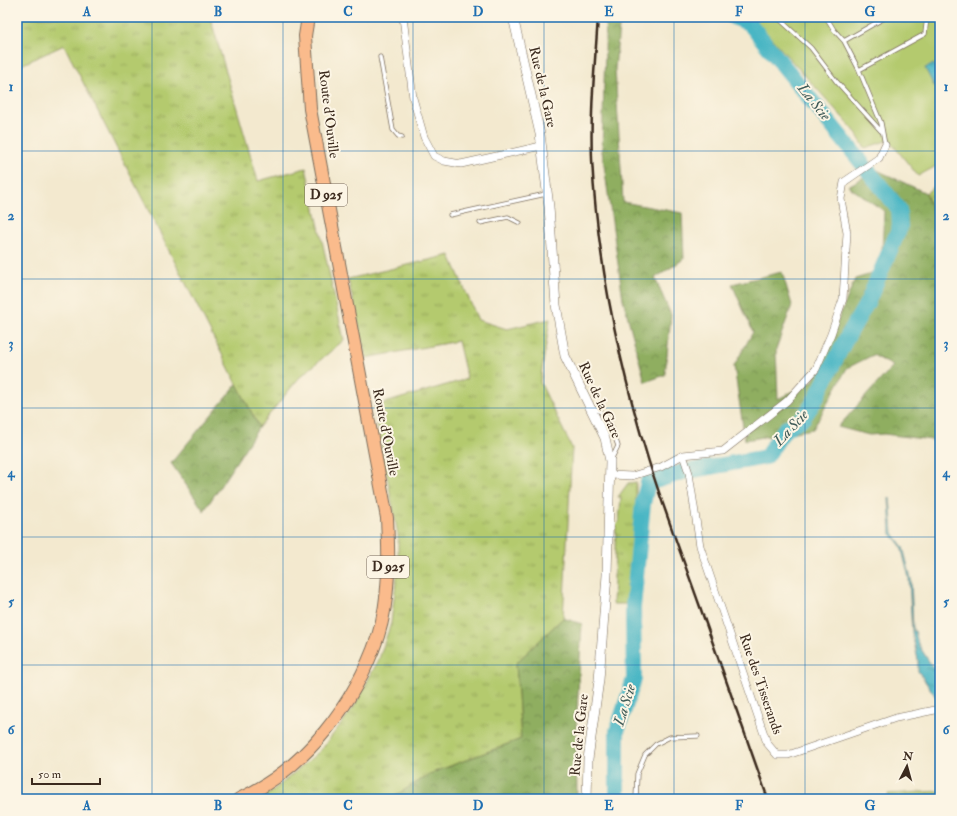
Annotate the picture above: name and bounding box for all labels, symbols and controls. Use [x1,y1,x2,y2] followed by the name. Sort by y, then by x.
[82,4,92,20] text: A
[214,4,222,20] text: B
[343,4,353,20] text: C
[473,4,484,20] text: D
[604,4,614,20] text: E
[735,4,744,20] text: F
[865,4,876,20] text: G
[525,45,561,129] street label: Rue de la Gare
[315,69,343,159] street label: Route d'Ouville
[9,79,14,95] text: 1
[793,79,835,125] water label: La Scie
[944,79,949,95] text: 1
[305,184,347,206] road number: D 925
[8,208,15,224] text: 2
[943,208,950,224] text: 2
[9,336,14,352] text: 3
[944,336,949,352] text: 3
[575,359,625,441] street label: Rue de la Gare
[369,387,403,477] street label: Route d'Ouville
[769,405,813,451] water label: La Scie
[6,465,15,481] text: 4
[941,465,950,481] text: 4
[367,556,409,578] road number: D 925
[8,594,14,610] text: 5
[943,594,949,610] text: 5
[736,631,786,737] street label: Rue des Tisserands
[609,681,641,729] water label: La Scie
[566,693,592,777] street label: Rue de la Gare
[8,722,16,738] text: 6
[943,722,951,738] text: 6
[887,746,927,786] north arrow
[901,749,915,764] text: N
[32,760,100,786] scale bar
[38,767,62,782] text: 50 m
[82,798,92,814] text: A
[214,798,222,814] text: B
[343,798,353,814] text: C
[473,798,484,814] text: D
[604,798,614,814] text: E
[735,798,744,814] text: F
[865,798,876,814] text: G

